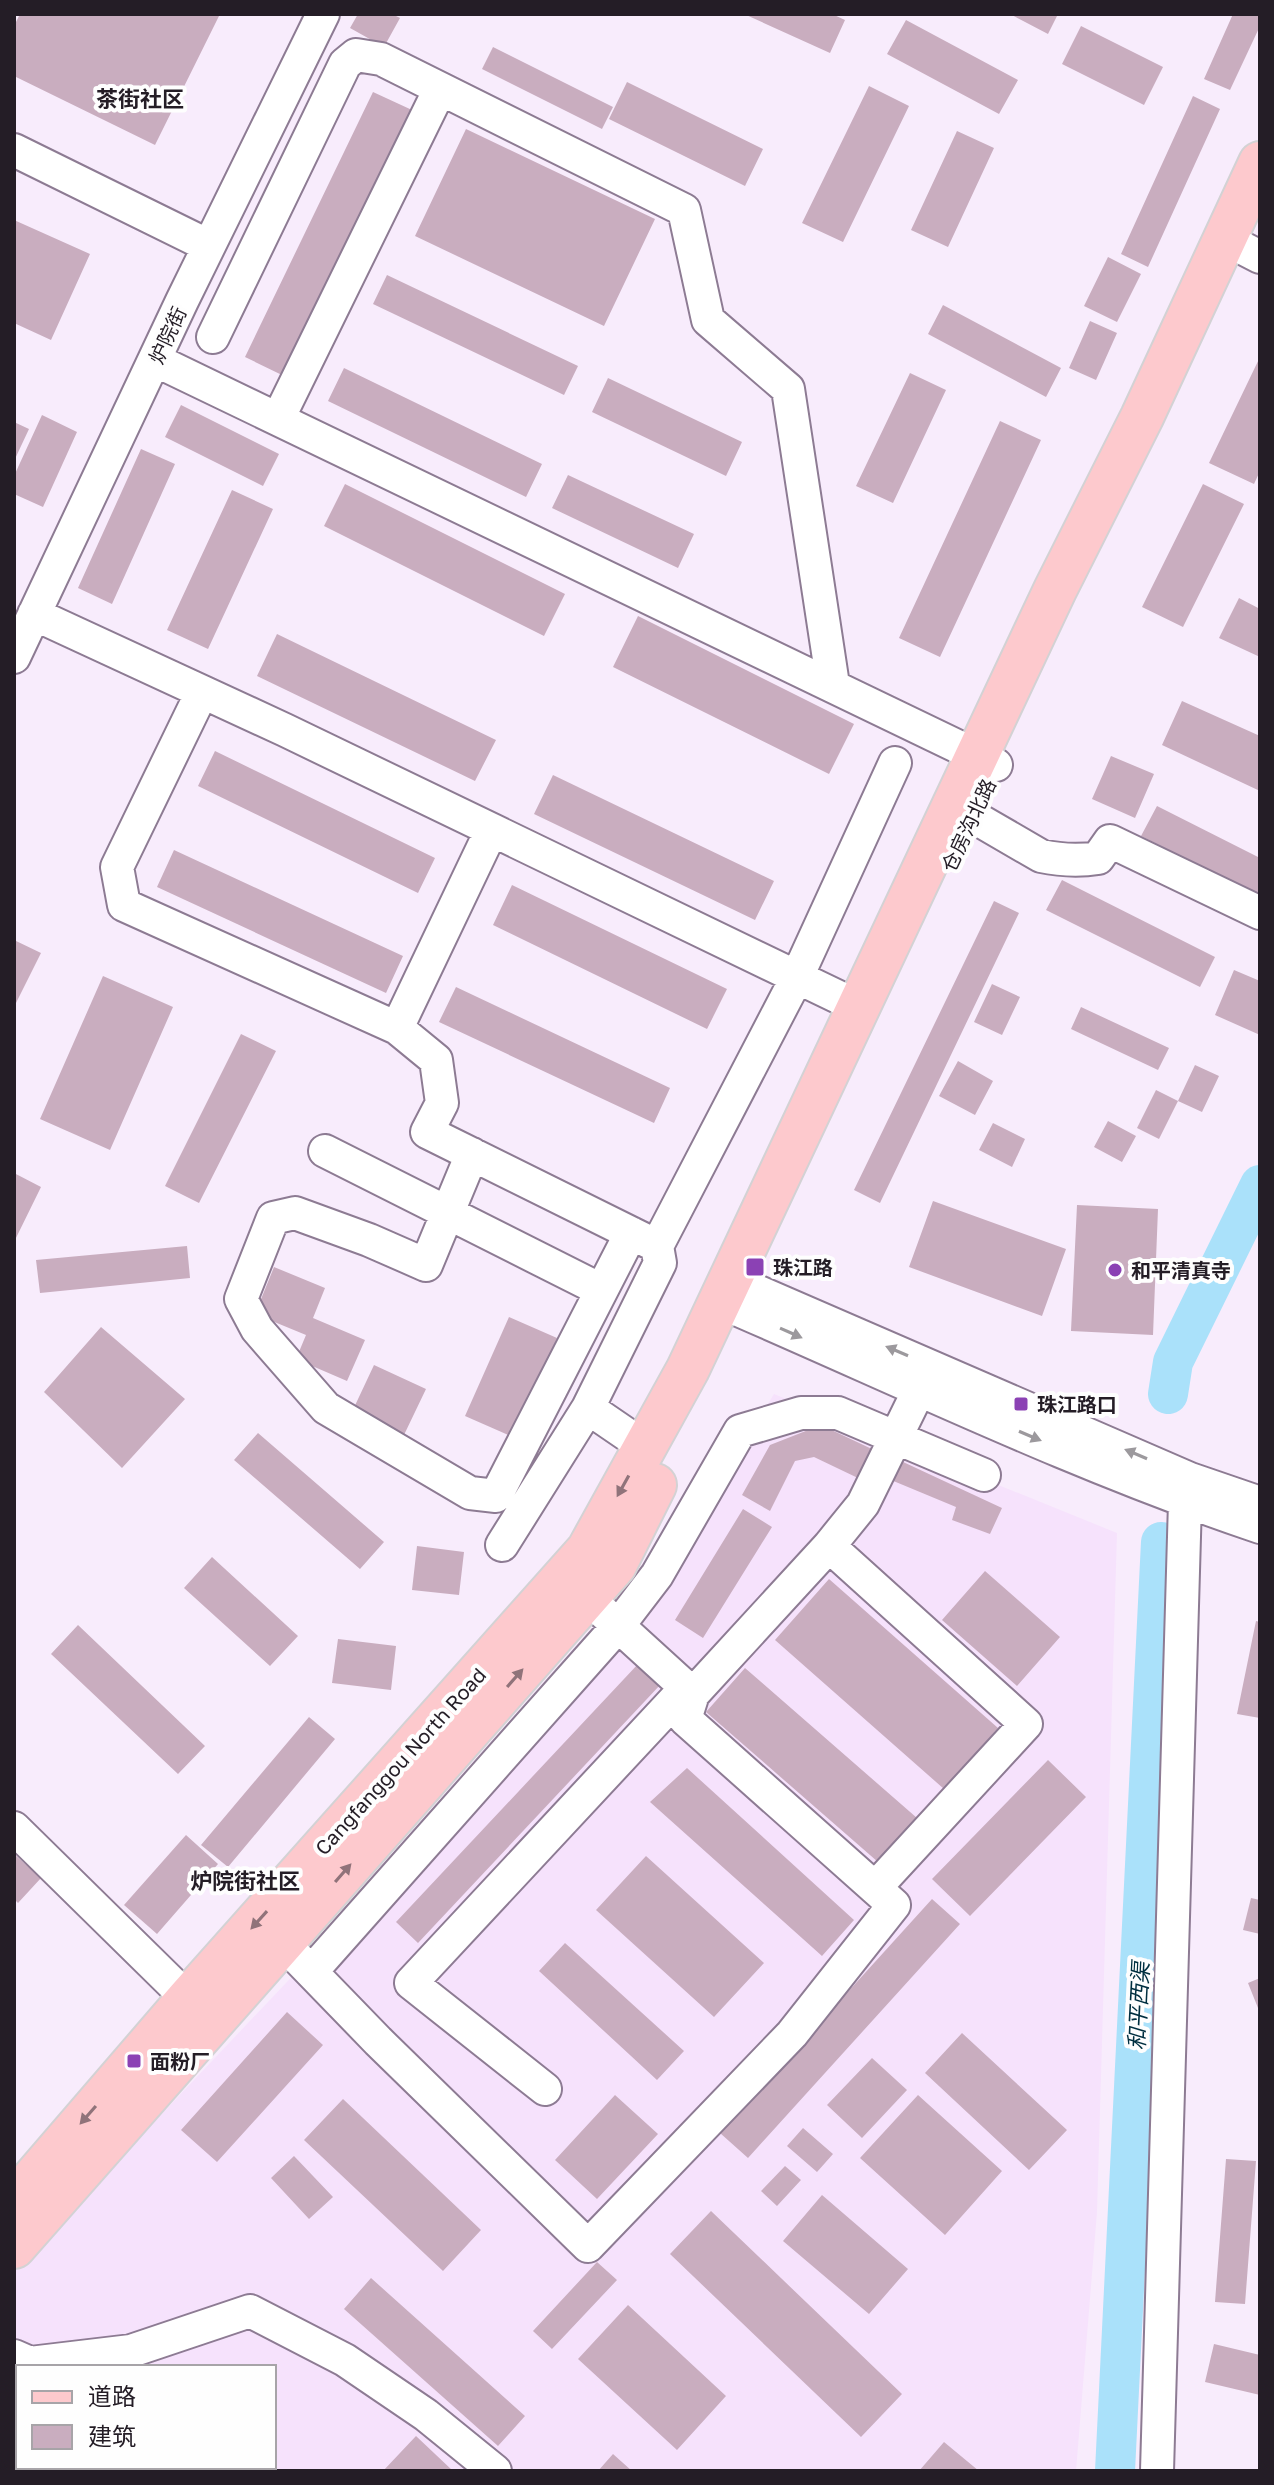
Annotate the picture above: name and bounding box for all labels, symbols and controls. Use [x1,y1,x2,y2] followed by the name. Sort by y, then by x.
[96,85,184,112] district label: 茶街社区
[143,303,191,367] street label: 炉院街
[936,775,1000,875] street label: 仓房沟北路
[773,1255,833,1279] place label: 珠江路
[744,1256,766,1278] marker: 珠江路
[1131,1258,1231,1282] place label: 和平清真寺
[1106,1261,1124,1279] marker: 和平清真寺
[780,1326,803,1340] one-way arrow
[885,1344,909,1357] one-way arrow
[1037,1392,1117,1416] place label: 珠江路口
[1012,1395,1030,1413] marker: 珠江路口
[1018,1430,1042,1443] one-way arrow
[1124,1447,1148,1460] one-way arrow
[616,1475,630,1497] one-way arrow
[310,1663,490,1859] street label: Cangfanggou North Road
[505,1669,523,1688] one-way arrow
[334,1864,351,1884] one-way arrow
[190,1867,300,1894] district label: 炉院街社区
[250,1910,268,1929] one-way arrow
[1122,1958,1154,2051] water label: 和平西渠
[150,2049,210,2073] place label: 面粉厂
[125,2052,143,2070] marker: 面粉厂
[79,2106,97,2125] one-way arrow
[16,2365,276,2469] legend
[88,2381,136,2410] text: 道路
[88,2421,136,2450] text: 建筑

